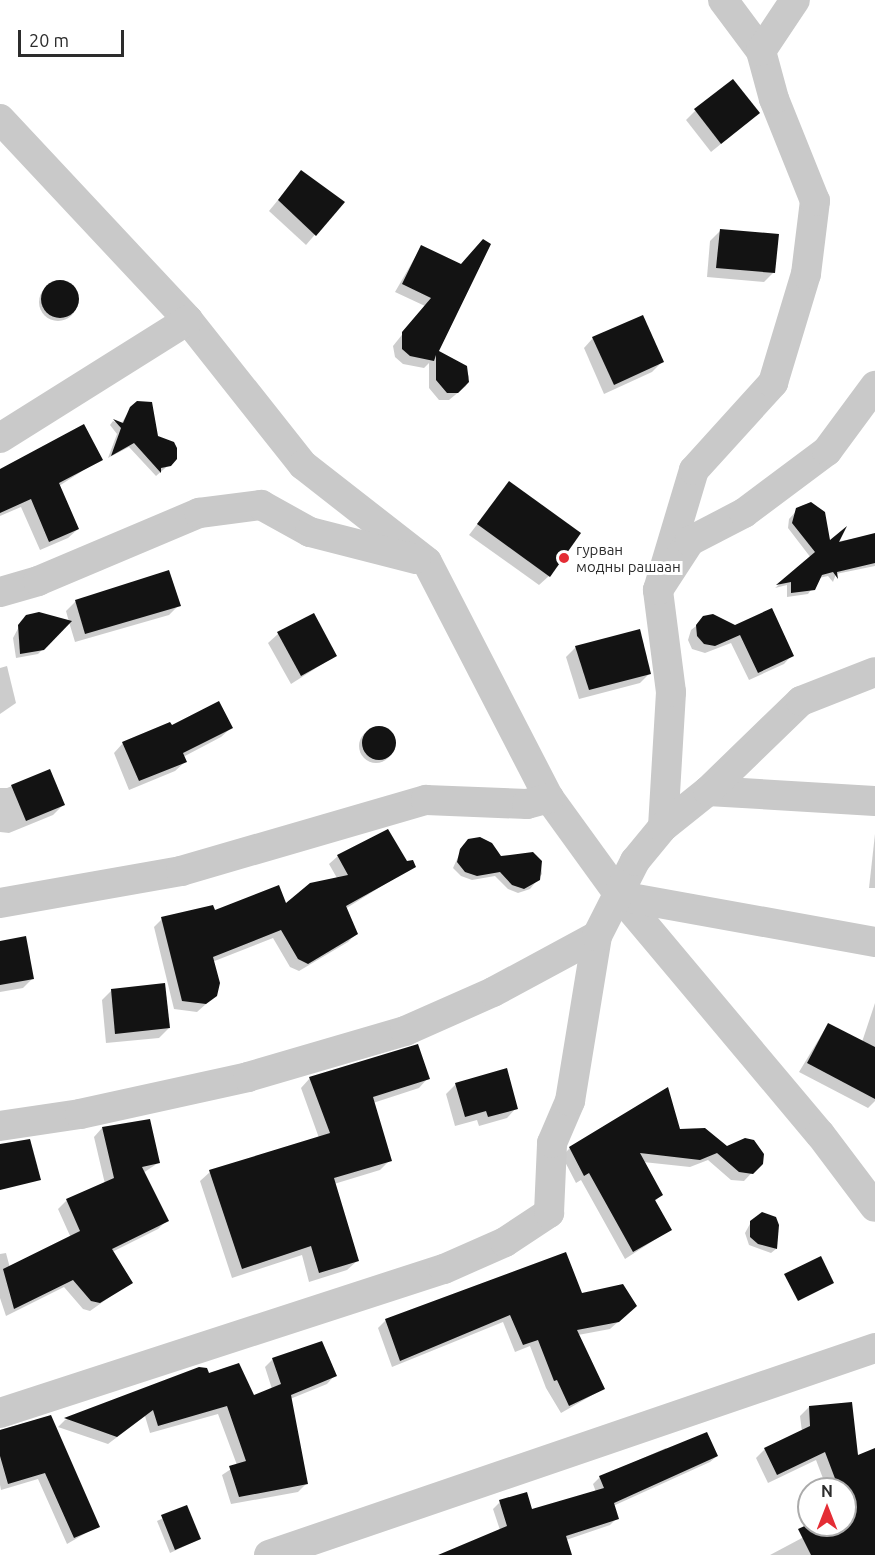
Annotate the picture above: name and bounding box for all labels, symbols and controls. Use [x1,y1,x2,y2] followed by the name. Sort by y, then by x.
[21,18,128,56] scale bar
[29,30,69,50] text: 20 m
[576,540,681,575] place label: гурван модны рашаан
[557,551,571,565] marker: гурван модны рашаан
[797,1477,857,1537] north arrow
[821,1482,833,1500] text: N

